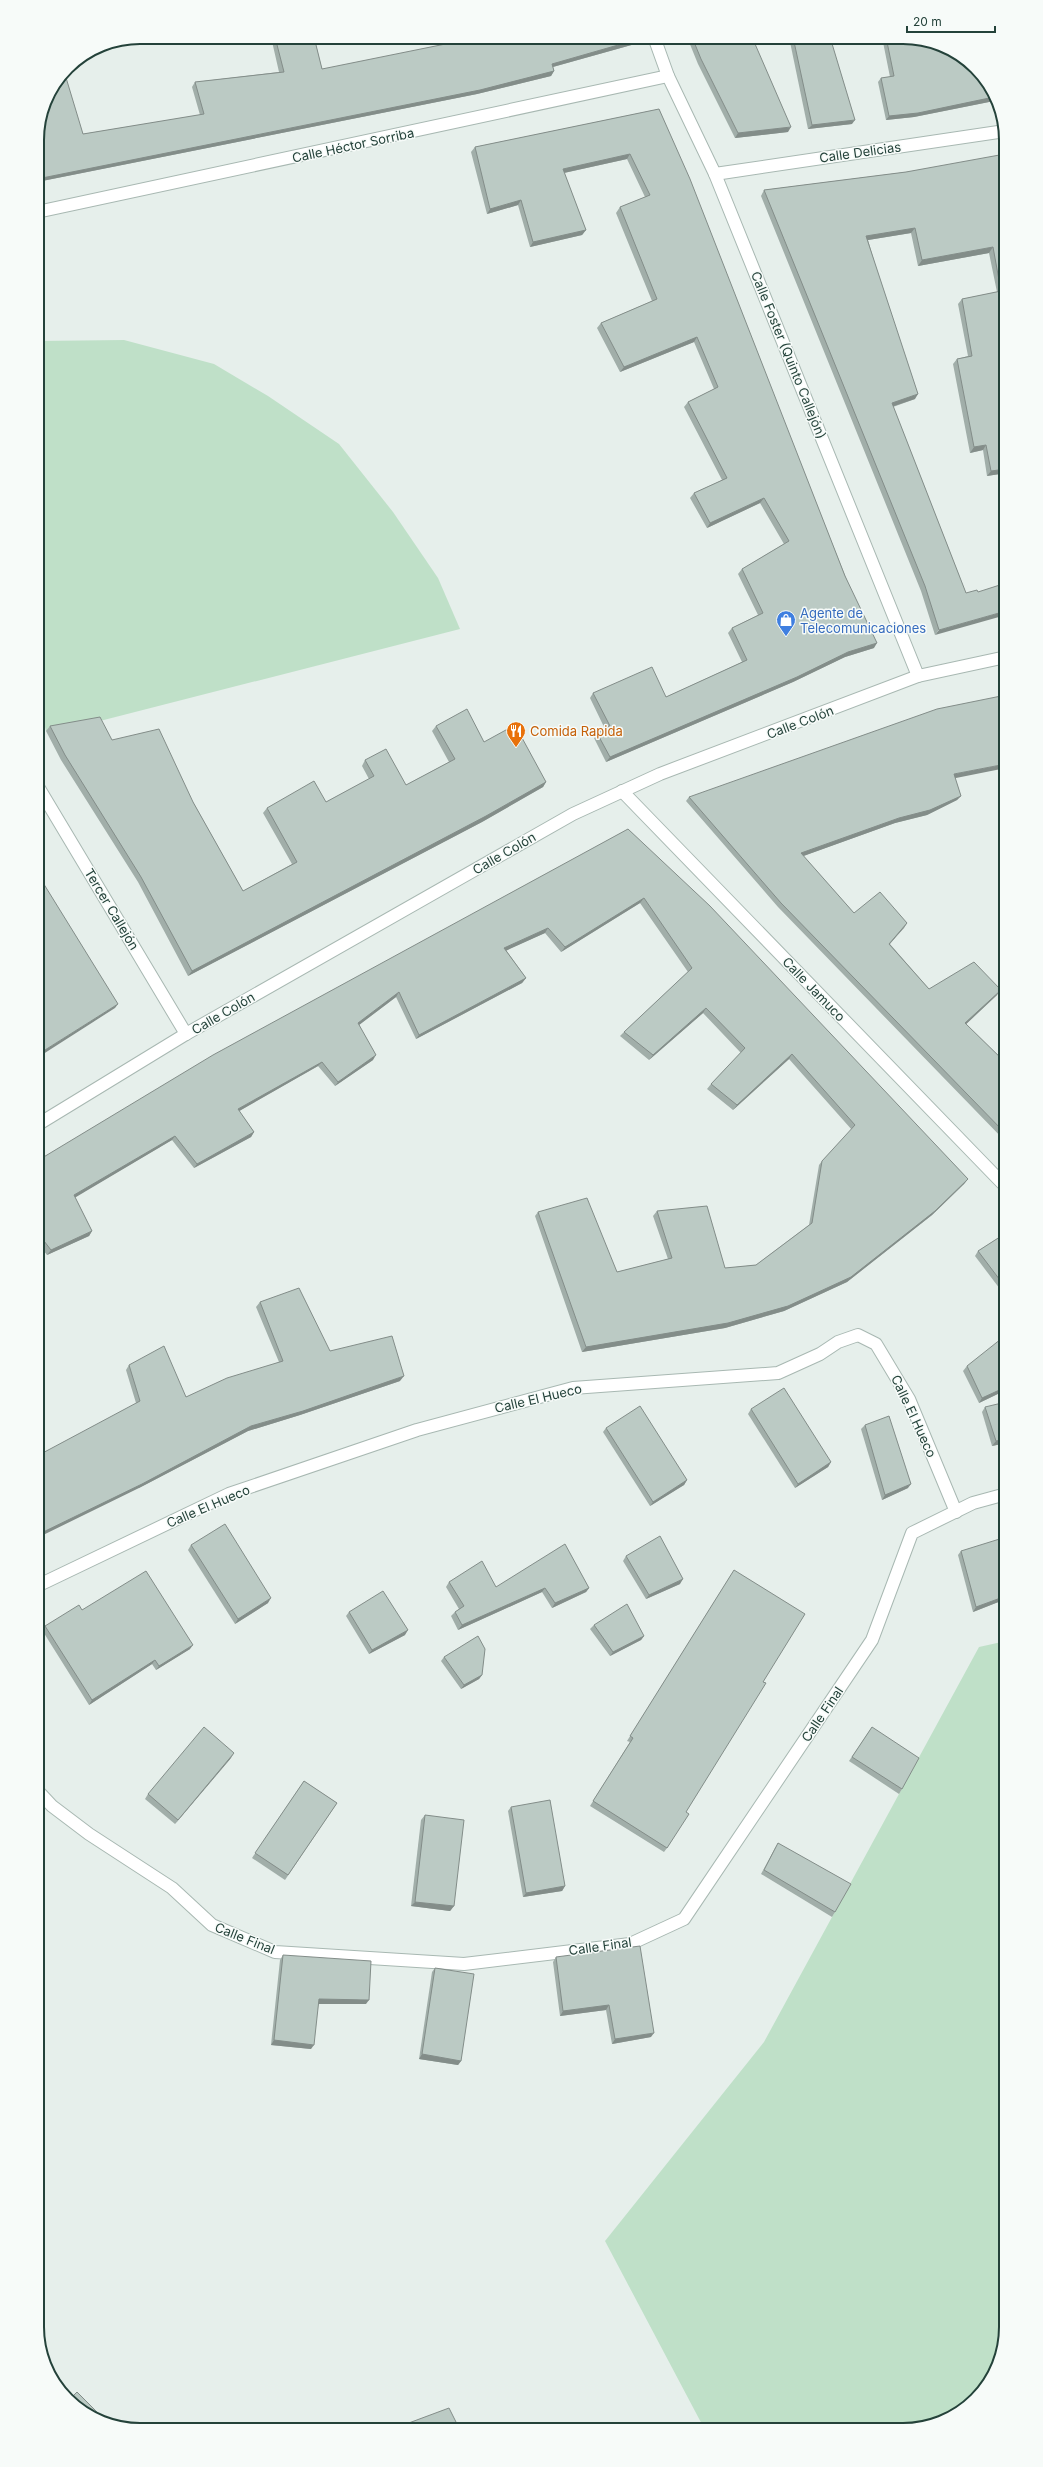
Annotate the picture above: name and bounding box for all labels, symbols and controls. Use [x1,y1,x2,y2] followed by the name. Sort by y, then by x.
[907,8,995,34] scale bar
[913,14,942,29] text: 20 m
[291,124,415,166] street label: Calle Héctor Sorriba
[818,138,902,166] street label: Calle Delicias
[748,269,830,441] street label: Calle Foster (Quinto Callejón)
[800,605,926,636] place label: Agente de Telecomunicaciones
[775,609,797,637] shop icon: Agente de Telecomunicaciones
[764,702,836,742] street label: Calle Colón
[505,720,527,748] restaurant icon: Comida Rapida
[530,723,623,739] place label: Comida Rapida
[470,829,538,877] street label: Calle Colón
[81,865,143,953] street label: Tercer Callejón
[779,953,849,1025] street label: Calle Jamuco
[189,989,257,1037] street label: Calle Colón
[888,1372,940,1460] street label: Calle El Hueco
[493,1380,583,1416] street label: Calle El Hueco
[164,1481,252,1531] street label: Calle El Hueco
[798,1683,846,1745] street label: Calle Final
[213,1919,277,1957] street label: Calle Final
[568,1934,632,1958] street label: Calle Final

